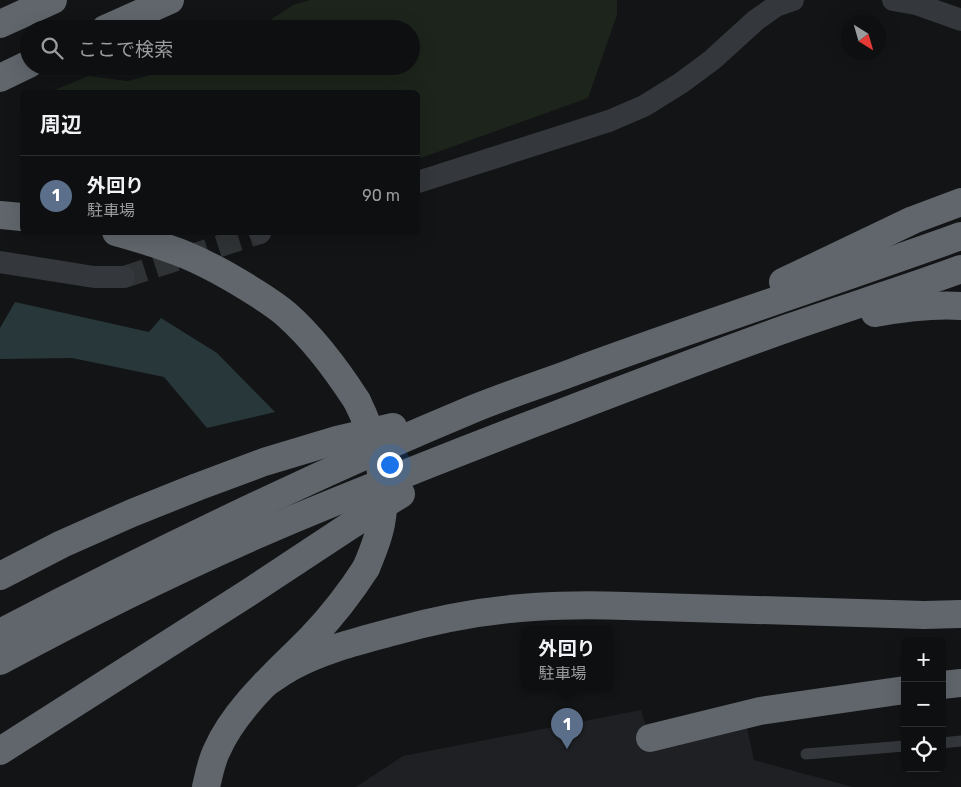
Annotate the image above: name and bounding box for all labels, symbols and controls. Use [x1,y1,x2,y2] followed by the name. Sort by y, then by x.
[841,15,886,60] north arrow
[20,20,420,75] search box
[38,34,66,62] icon: search
[78,38,173,61] text: ここで検索
[40,112,82,137] text: 周辺
[87,174,144,197] text: 外回り
[52,186,60,205] text: 1
[362,186,400,205] text: 90 m
[87,201,135,220] text: 駐車場
[377,452,403,478] your location
[521,626,613,691] popup
[538,637,596,660] text: 外回り
[901,637,946,772] map controls
[901,637,946,682] button: +
[538,664,587,683] text: 駐車場
[901,682,946,727] button: −
[551,708,583,749] pin: 1
[901,727,946,772] button: locate

